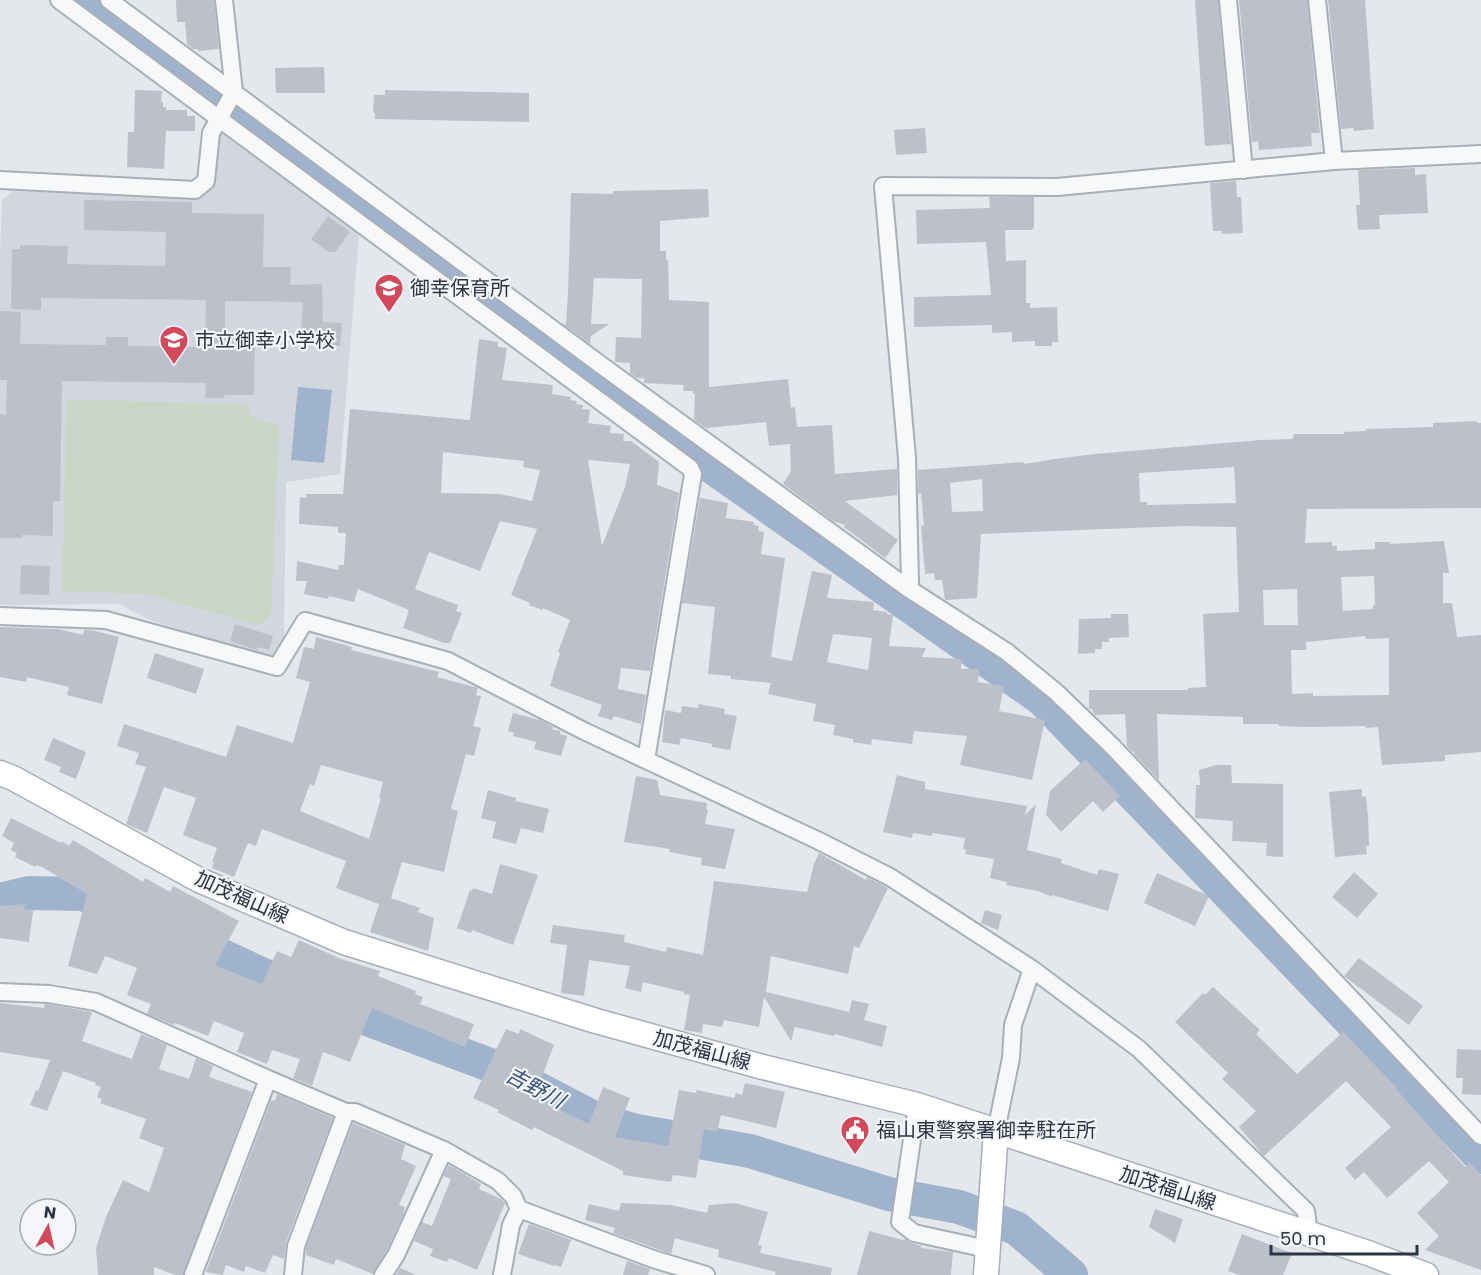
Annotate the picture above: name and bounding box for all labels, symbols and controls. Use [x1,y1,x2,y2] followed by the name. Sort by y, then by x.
[373,272,405,314] school or university icon: 御幸保育所
[410,274,510,302] place label: 御幸保育所
[158,324,190,366] school or university icon: 市立御幸小学校
[195,326,335,354] place label: 市立御幸小学校
[191,864,293,930] street label: 加茂福山線
[650,1024,754,1076] street label: 加茂福山線
[501,1060,572,1116] water label: 吉野川
[839,1114,871,1156] public building icon: 福山東警察署御幸駐在所
[876,1116,1096,1144] place label: 福山東警察署御幸駐在所
[1116,1159,1220,1217] street label: 加茂福山線
[18,1197,78,1257] north arrow
[42,1200,58,1225] text: N
[1271,1218,1416,1256] scale bar
[1280,1226,1326,1251] text: 50 m

